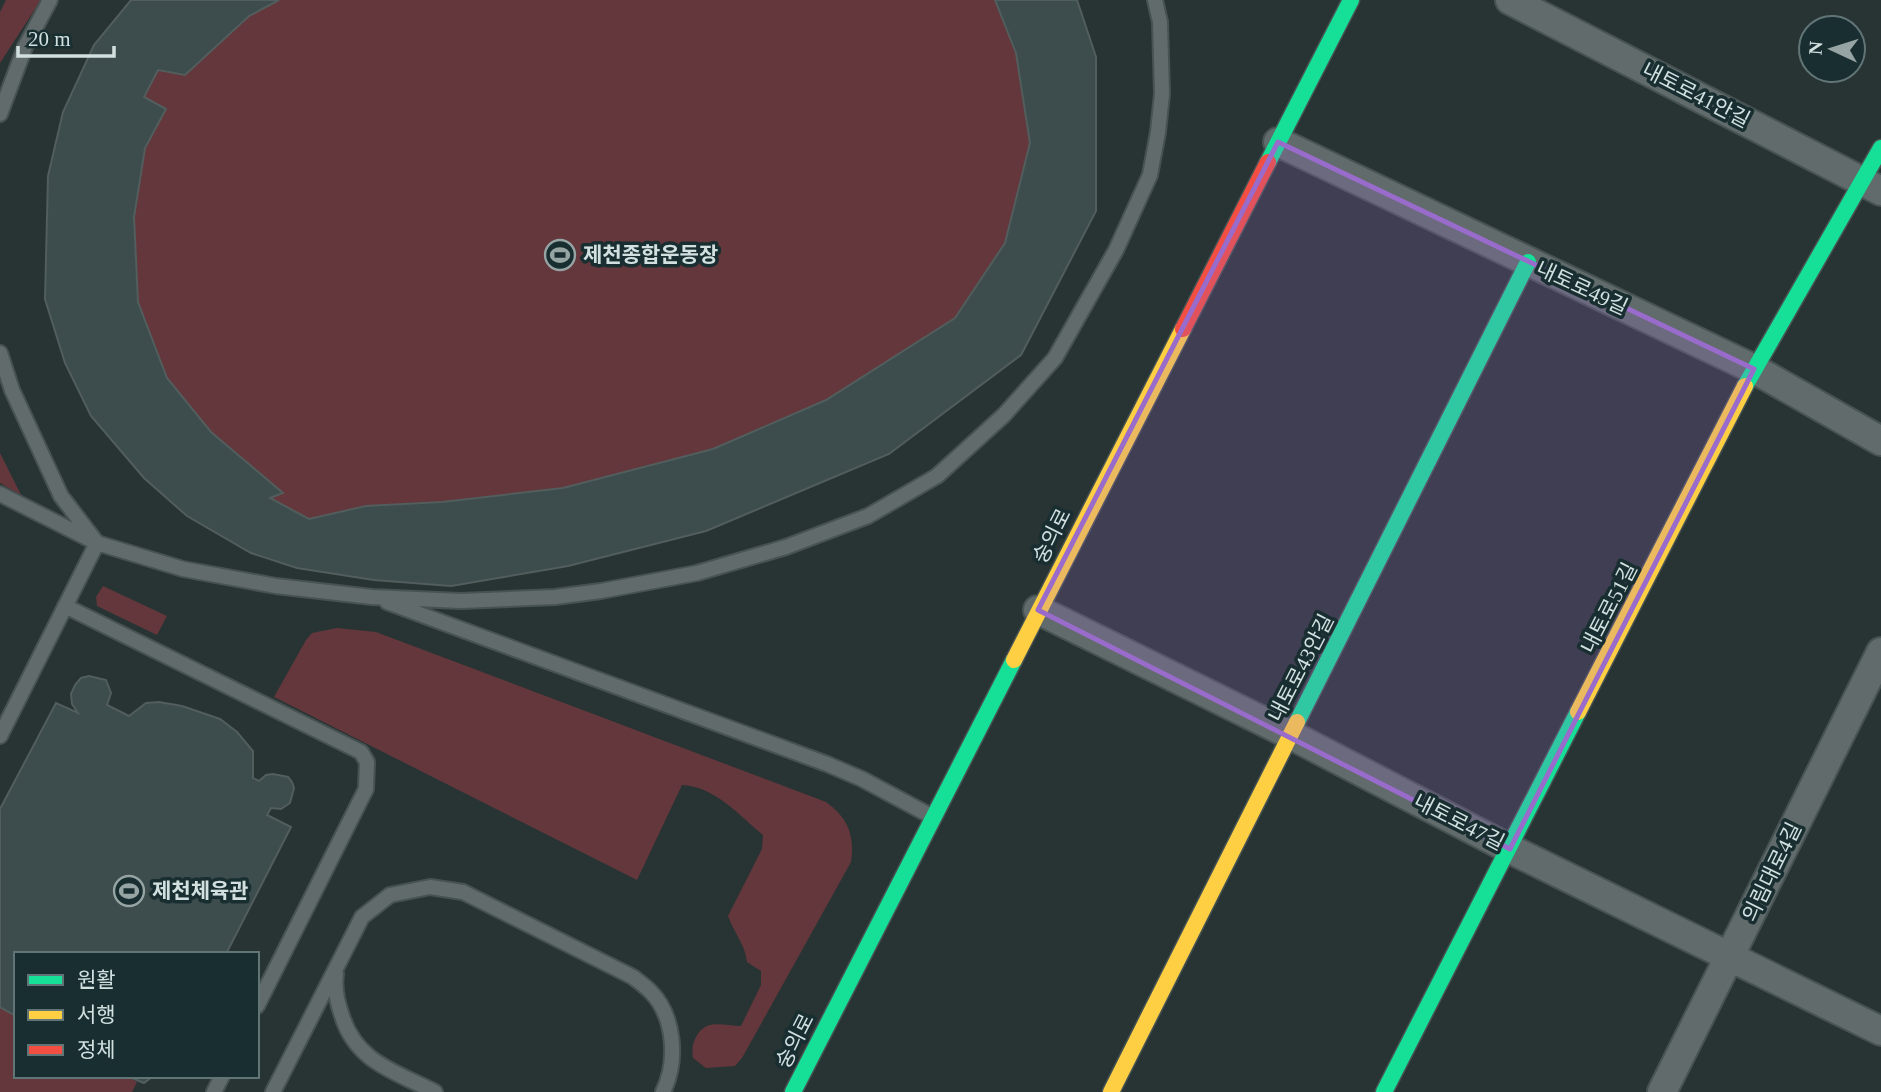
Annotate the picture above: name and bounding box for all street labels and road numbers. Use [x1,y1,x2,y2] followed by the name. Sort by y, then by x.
[1638,58,1754,132] street label: 내토로41안길
[1532,256,1632,320] street label: 내토로49길
[1028,505,1076,567] street label: 숭의로
[1576,559,1642,657] street label: 내토로51길
[1264,610,1338,726] street label: 내토로43안길
[1410,789,1508,855] street label: 내토로47길
[1738,819,1806,925] street label: 의림대로4길
[771,1010,819,1072] street label: 숭의로

